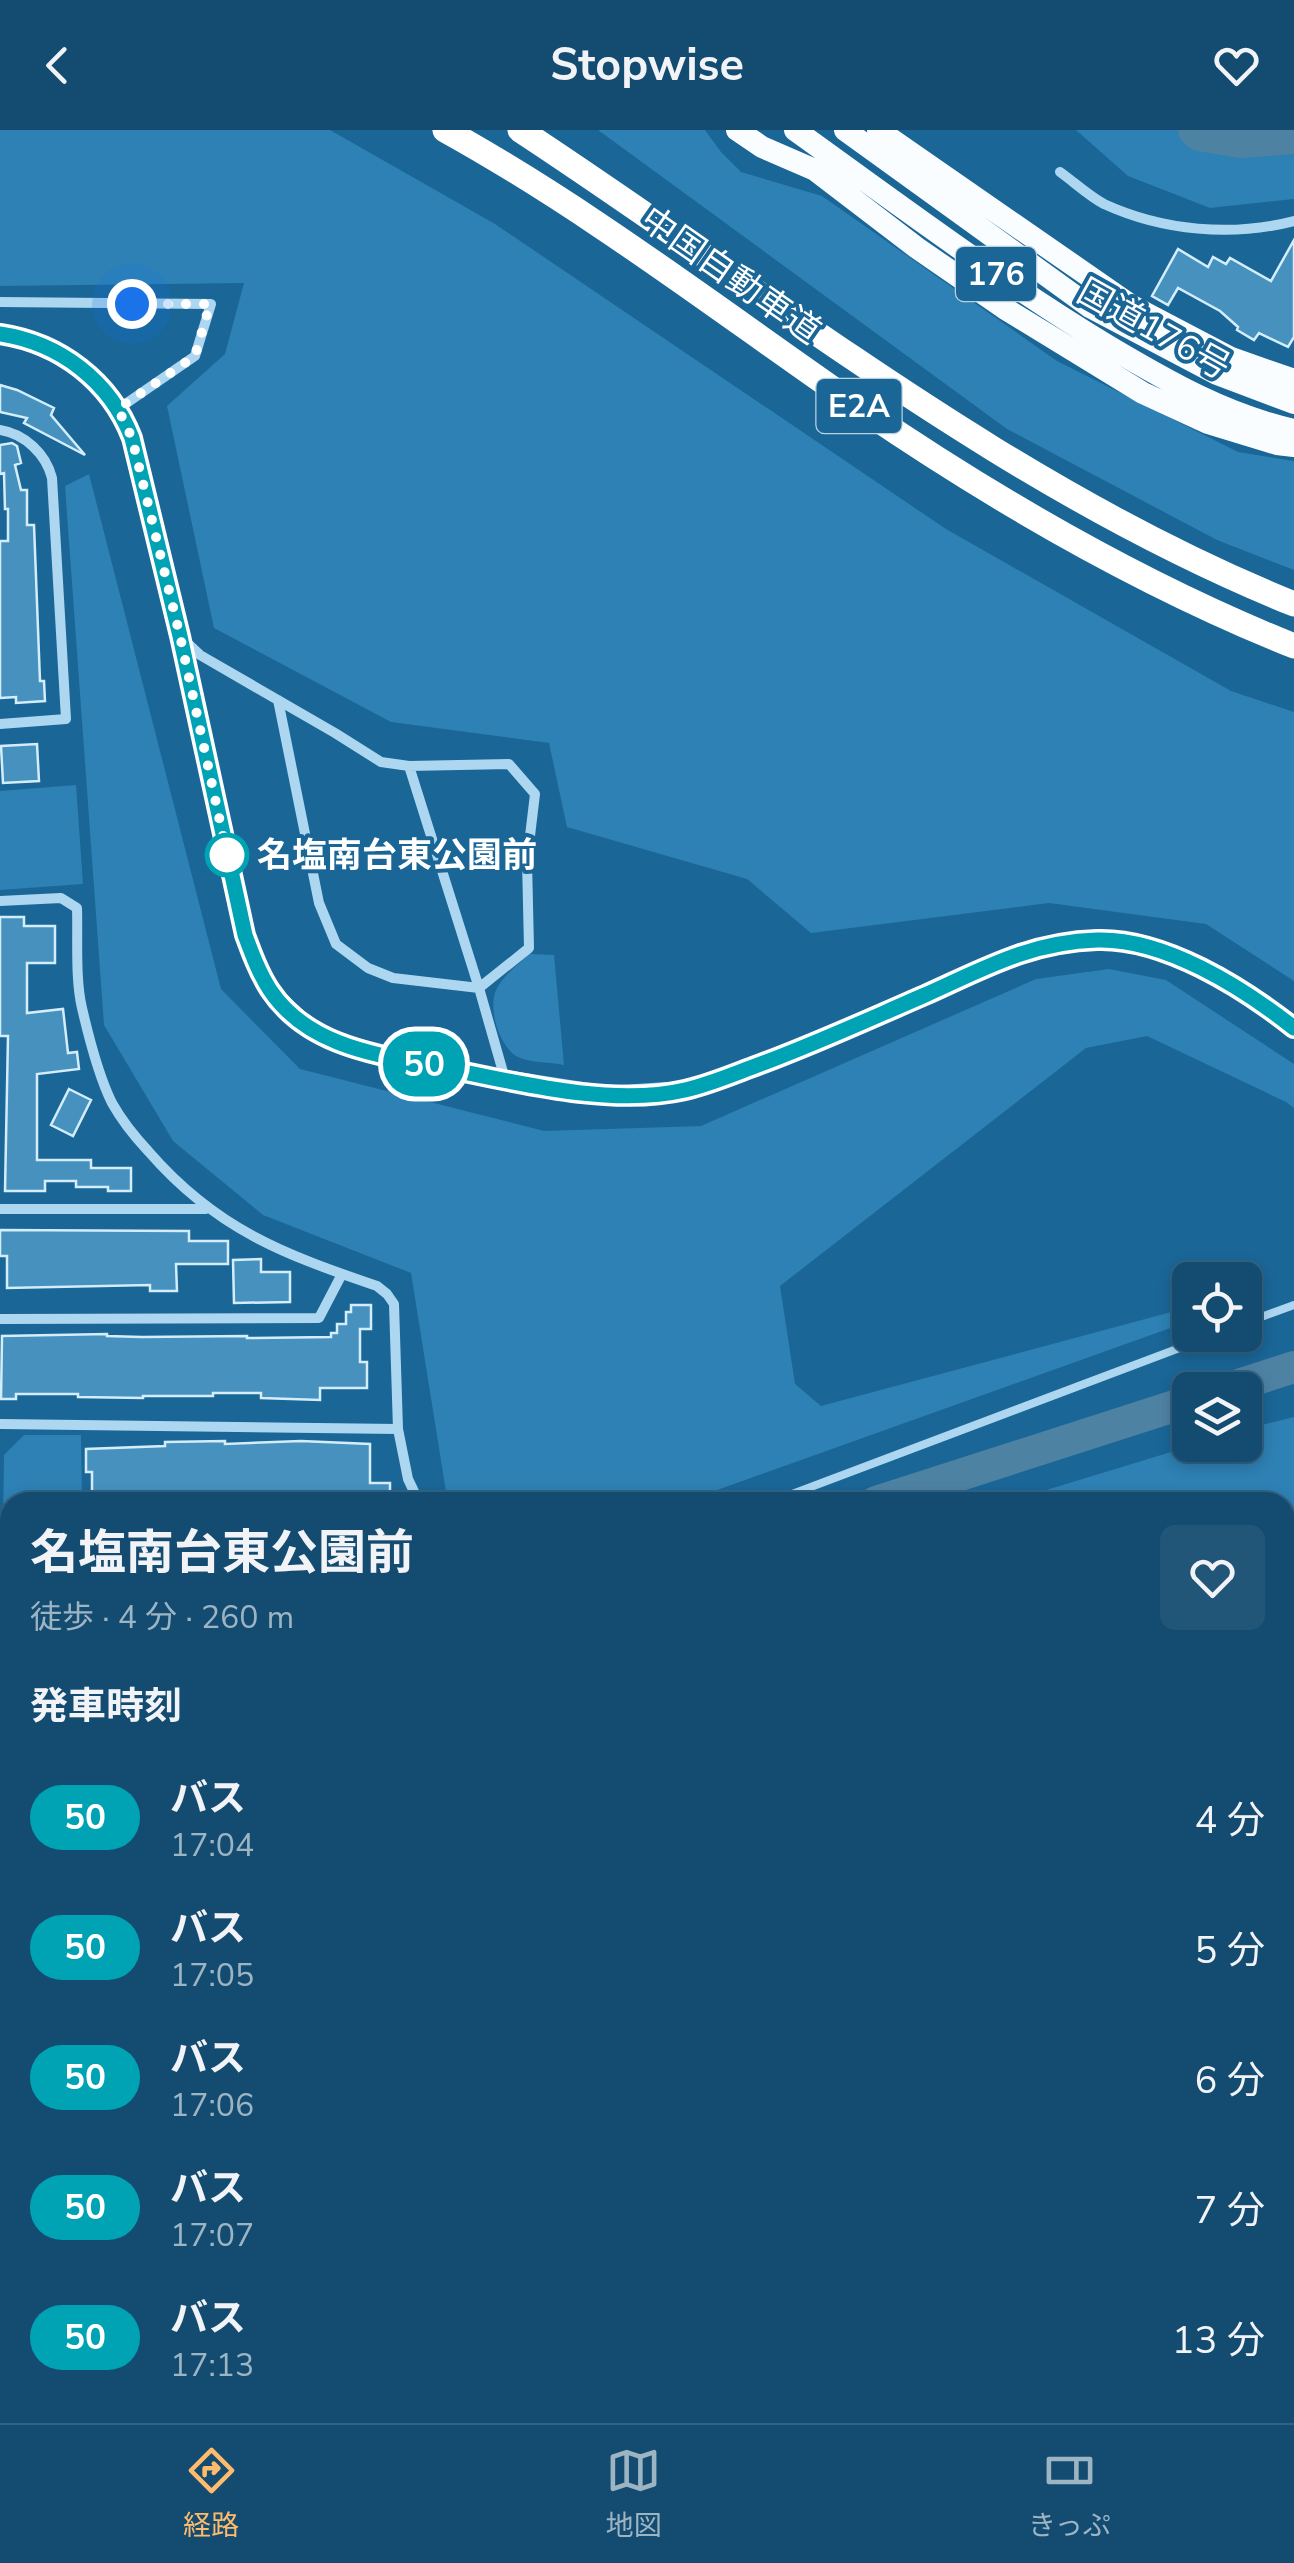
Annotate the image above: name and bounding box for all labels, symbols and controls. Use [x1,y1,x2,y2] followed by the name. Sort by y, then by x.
[550,35,744,96] text: Stopwise
[30,38,85,93] icon: back
[1209,38,1264,93] icon: heart
[631,196,830,355] street label: 中国自動車道
[956,247,1036,301] road number: 176
[1069,268,1239,391] street label: 国道176号
[107,279,157,329] your location
[816,379,902,433] road number: E2A
[257,832,537,879] place label: 名塩南台東公園前
[206,834,248,876] marker: 名塩南台東公園前
[379,1032,469,1096] line badge: 50
[403,1041,445,1088] text: 50
[1172,1262,1262,1462] map controls
[1172,1262,1262,1352] button: locate
[1172,1372,1262,1462] button: layers
[30,1520,414,1586] text: 名塩南台東公園前
[1160,1525,1265,1630] button: heart
[30,1596,294,1639] text: 徒歩 · 4 分 · 260 m
[30,1681,182,1732] text: 発車時刻
[170,1773,246,1824] text: バス
[64,1794,106,1841] text: 50
[1194,1795,1265,1846] text: 4 分
[170,1824,254,1867] text: 17:04
[170,1903,246,1954] text: バス
[64,1924,106,1971] text: 50
[1194,1925,1265,1976] text: 5 分
[170,1954,254,1997] text: 17:05
[170,2033,246,2084] text: バス
[64,2054,106,2101] text: 50
[1194,2055,1265,2106] text: 6 分
[170,2084,254,2127] text: 17:06
[170,2163,246,2214] text: バス
[64,2184,106,2231] text: 50
[1194,2185,1265,2236] text: 7 分
[170,2214,254,2257] text: 17:07
[170,2293,246,2344] text: バス
[64,2314,106,2361] text: 50
[1172,2315,1265,2366] text: 13 分
[170,2344,254,2387] text: 17:13
[183,2443,239,2545] tab: 経路
[606,2443,662,2545] tab: 地図
[1028,2443,1111,2545] tab: きっぷ

